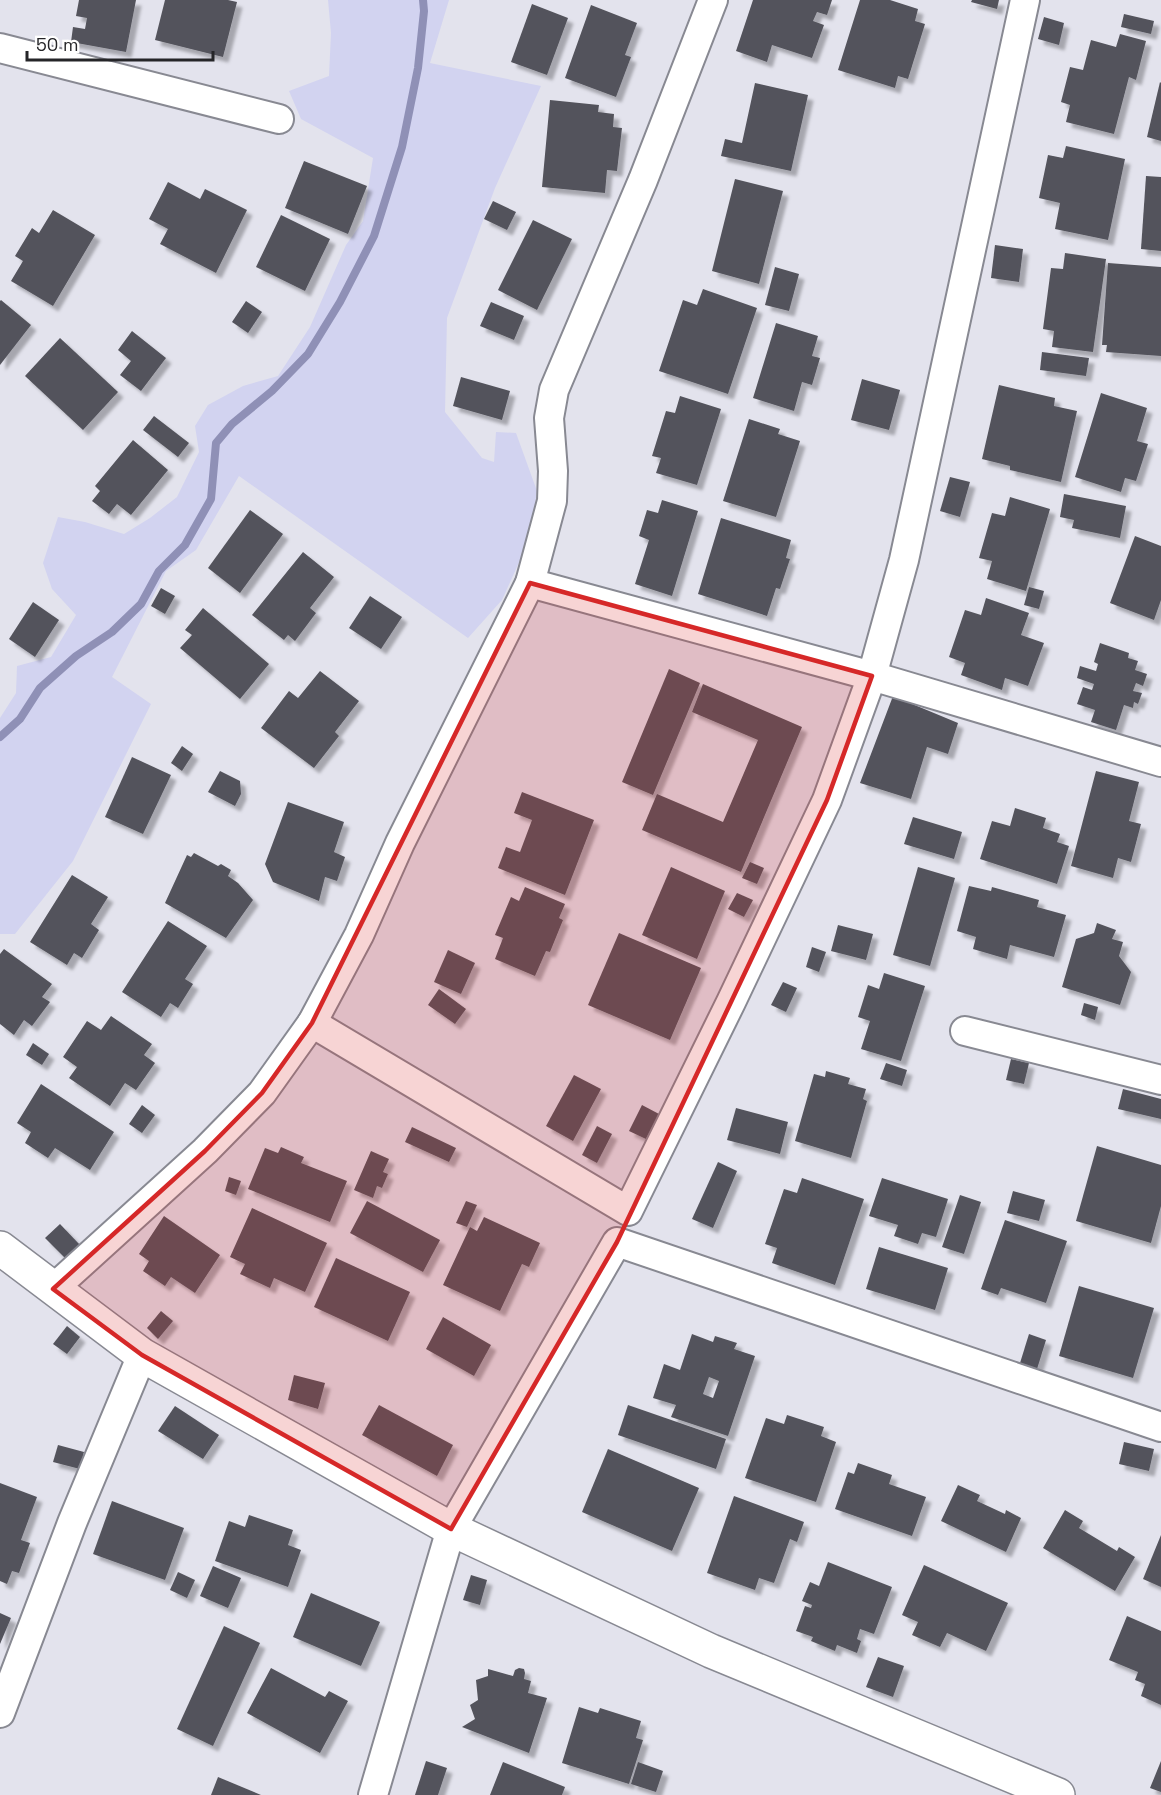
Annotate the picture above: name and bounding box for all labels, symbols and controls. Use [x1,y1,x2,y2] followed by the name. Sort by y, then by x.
[27,24,213,62] scale bar
[36,33,78,56] text: 50 m

